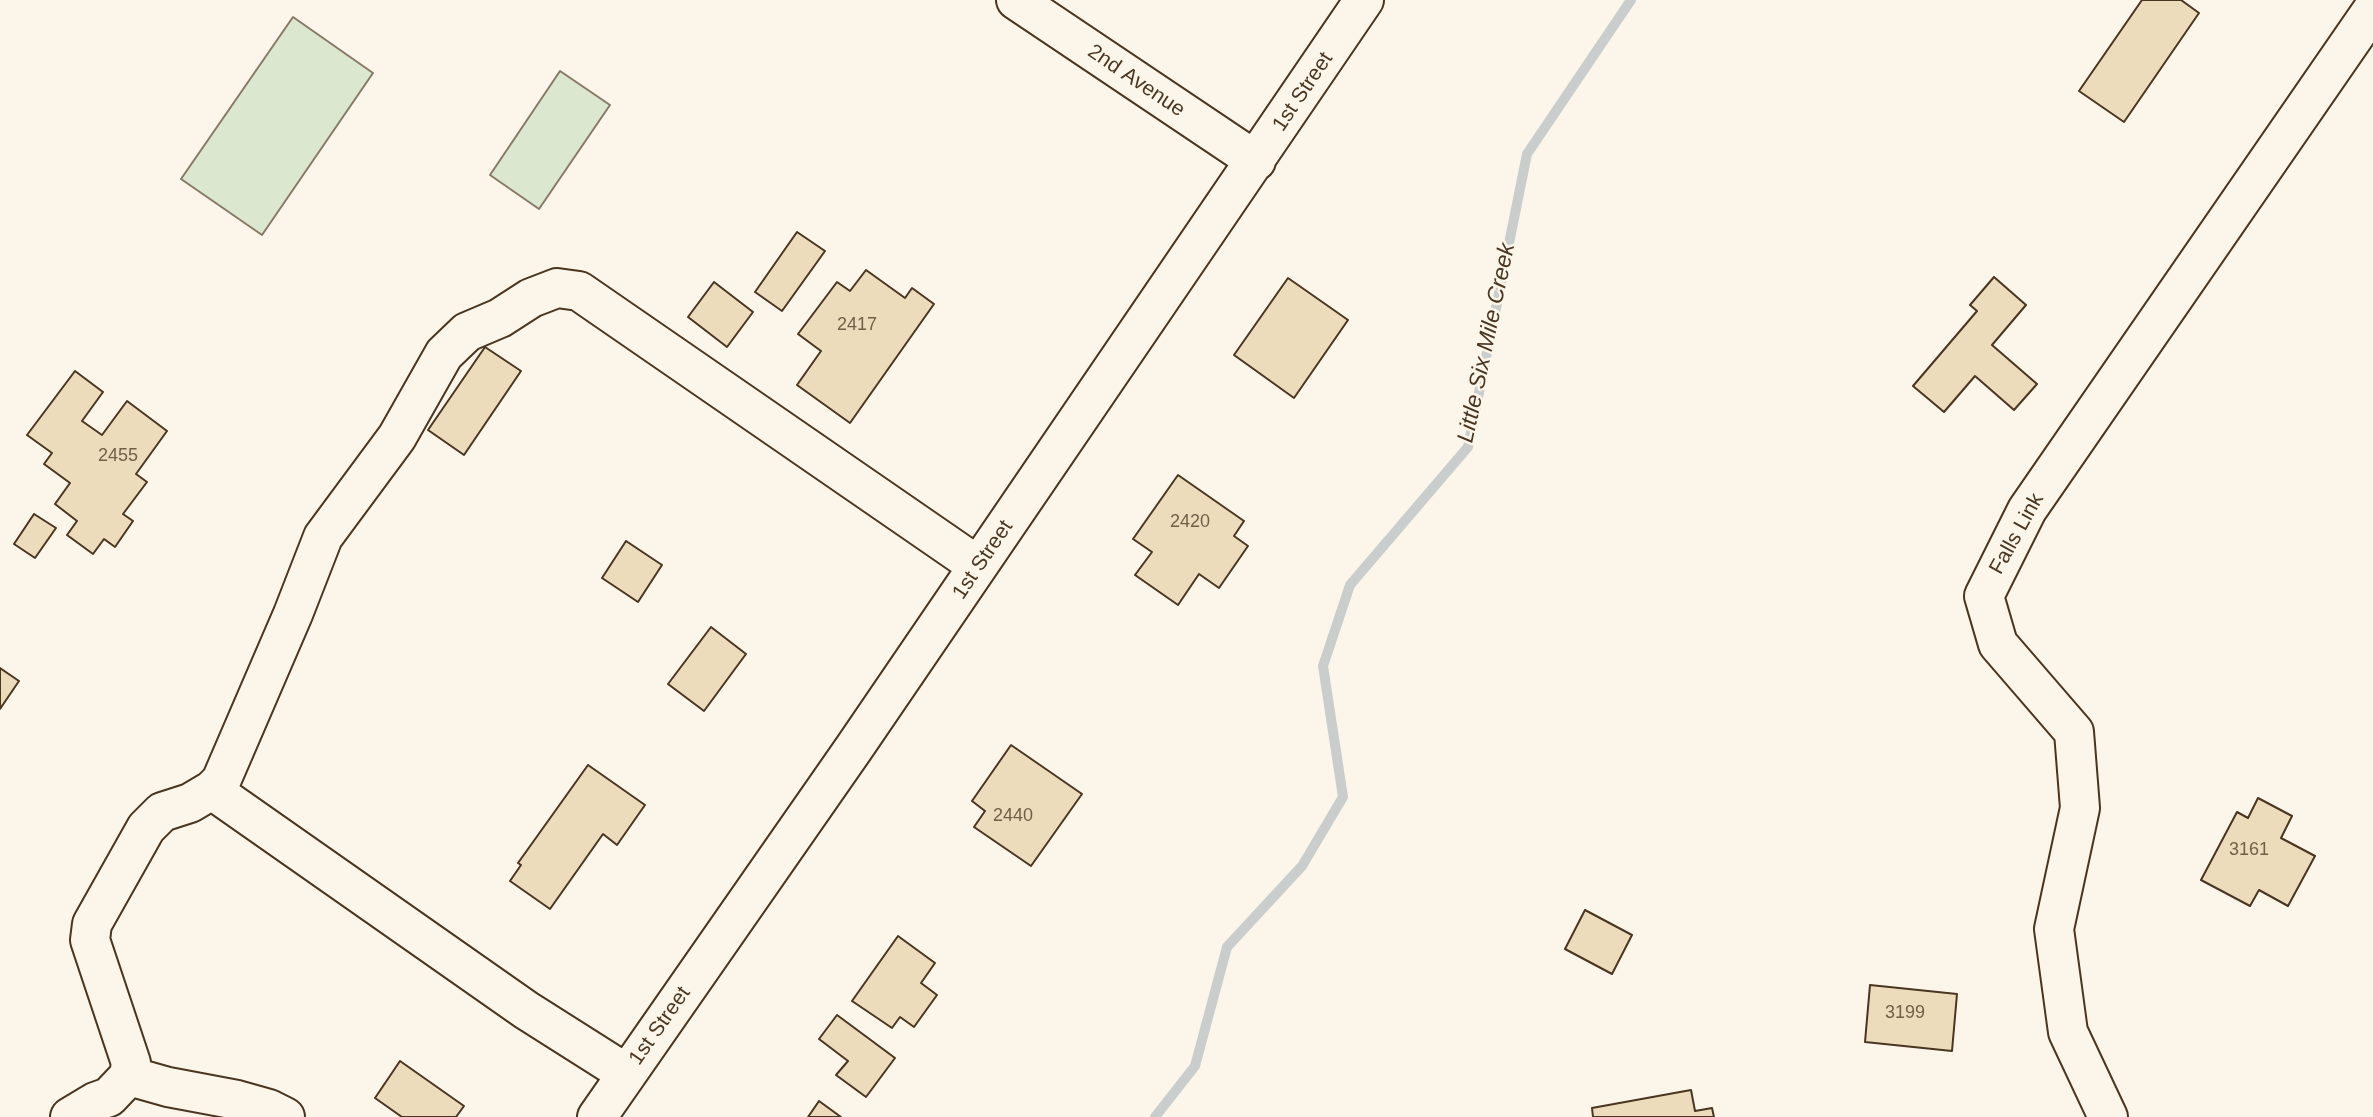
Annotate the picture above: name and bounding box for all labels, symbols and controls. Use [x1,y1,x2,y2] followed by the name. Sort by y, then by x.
[1083,39,1189,123] street label: 2nd Avenue
[1267,48,1339,136] street label: 1st Street
[1452,241,1522,445] water label: Little Six Mile Creek
[837,314,877,336] house number: 2417
[98,445,138,467] house number: 2455
[1984,489,2050,579] street label: Falls Link
[1170,511,1210,533] house number: 2420
[947,516,1019,604] street label: 1st Street
[993,805,1033,827] house number: 2440
[2229,839,2269,861] house number: 3161
[624,982,696,1070] street label: 1st Street
[1885,1002,1925,1024] house number: 3199

